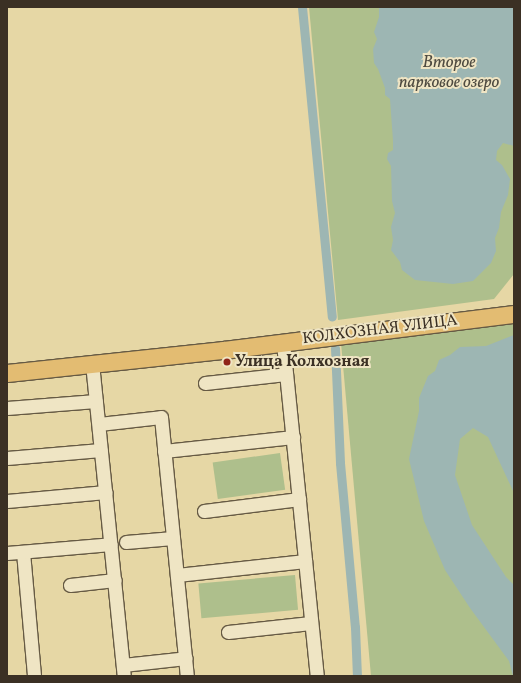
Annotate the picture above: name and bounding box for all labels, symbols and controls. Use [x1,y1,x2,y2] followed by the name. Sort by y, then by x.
[399,53,499,93] water label: Второе парковое озеро
[301,311,459,349] street label: КОЛХОЗНАЯ УЛИЦА
[235,352,369,372] place label: Улица Колхозная
[222,357,232,367] marker: Улица Колхозная

